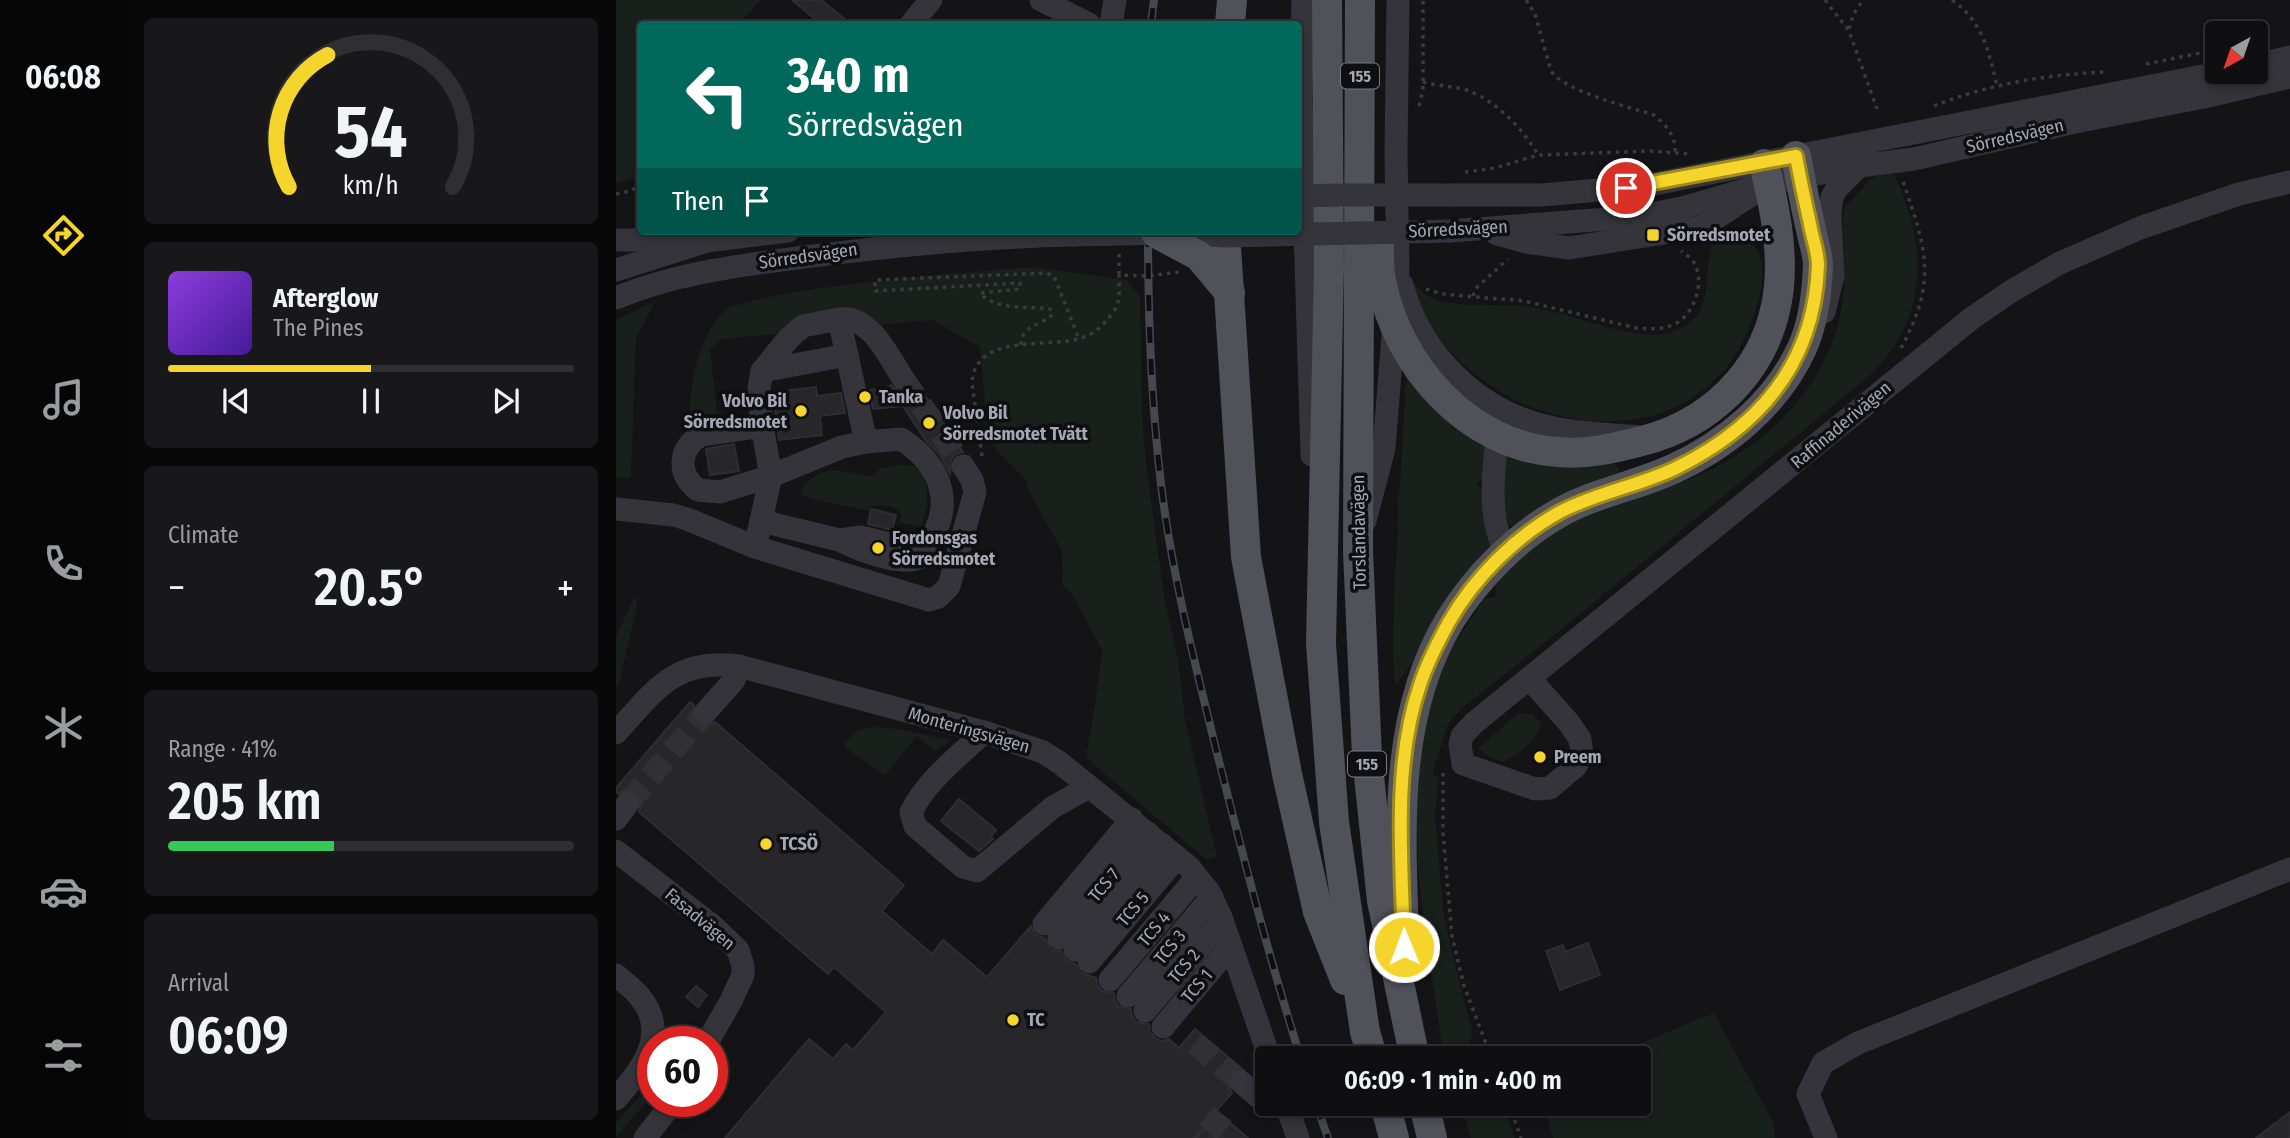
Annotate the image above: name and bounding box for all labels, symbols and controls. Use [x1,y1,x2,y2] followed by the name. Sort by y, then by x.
[2205,21,2268,84] north arrow
[2205,21,2268,84] map controls
[787,46,910,105] text: 340 m
[672,49,763,140] icon: left
[25,58,101,96] text: 06:08
[1341,64,1379,88] road number: 155
[334,89,408,176] text: 54
[787,106,964,144] text: Sörredsvägen
[1964,114,2066,158] street label: Sörredsvägen
[1596,158,1656,218] pin
[1607,169,1645,207] icon: arrive
[343,171,399,201] text: km/h
[738,182,776,220] icon: arrive
[672,186,724,217] text: Then
[39,211,88,260] icon: directions
[1408,215,1508,243] street label: Sörredsvägen
[1667,224,1771,246] place label: Sörredsmotet
[1645,227,1661,243] marker: Sörredsmotet
[757,238,859,274] street label: Sörredsvägen
[273,283,378,314] text: Afterglow
[273,314,364,342] text: The Pines
[39,375,88,424] icon: music
[1786,377,1896,473] street label: Raffinaderivägen
[217,382,255,420] icon: previous
[352,382,390,420] icon: pause
[487,382,525,420] icon: next
[879,386,923,408] place label: Tanka
[857,389,873,405] marker: Tanka
[684,390,788,433] place label: Volvo Bil Sörredsmotet
[942,402,1089,445] place label: Volvo Bil Sörredsmotet Tvätt
[793,403,809,419] marker: Volvo Bil Sörredsmotet
[921,415,937,431] marker: Volvo Bil Sörredsmotet Tvätt
[1347,474,1371,590] street label: Torslandavägen
[168,521,239,549] text: Climate
[892,527,996,570] place label: Fordonsgas Sörredsmotet
[39,539,88,588] icon: phone
[870,540,886,556] marker: Fordonsgas Sörredsmotet
[314,556,428,619] text: 20.5°
[168,565,185,611] text: −
[557,565,574,611] text: +
[906,702,1032,758] street label: Monteringsvägen
[39,703,88,752] icon: climate
[168,735,277,763] text: Range · 41%
[1554,746,1602,768] place label: Preem
[1532,749,1548,765] marker: Preem
[1348,751,1386,776] road number: 155
[168,770,322,833] text: 205 km
[780,833,818,855] place label: TCSÖ
[758,836,774,852] marker: TCSÖ
[1084,864,1124,906] street label: TCS 7
[39,867,88,916] icon: car
[661,883,739,955] street label: Fasadvägen
[1112,887,1154,931] street label: TCS 5
[1133,907,1175,951] street label: TCS 4
[1367,910,1441,984] position arrow
[1149,925,1191,969] street label: TCS 3
[1163,944,1205,988] street label: TCS 2
[1177,965,1217,1007] street label: TCS 1
[168,969,229,997] text: Arrival
[168,1004,289,1067] text: 06:09
[1027,1009,1045,1031] place label: TC
[1005,1012,1021,1028] marker: TC
[637,1026,728,1117] speed limit sign: 60
[39,1031,88,1080] icon: filters
[1344,1065,1562,1096] text: 06:09 · 1 min · 400 m

